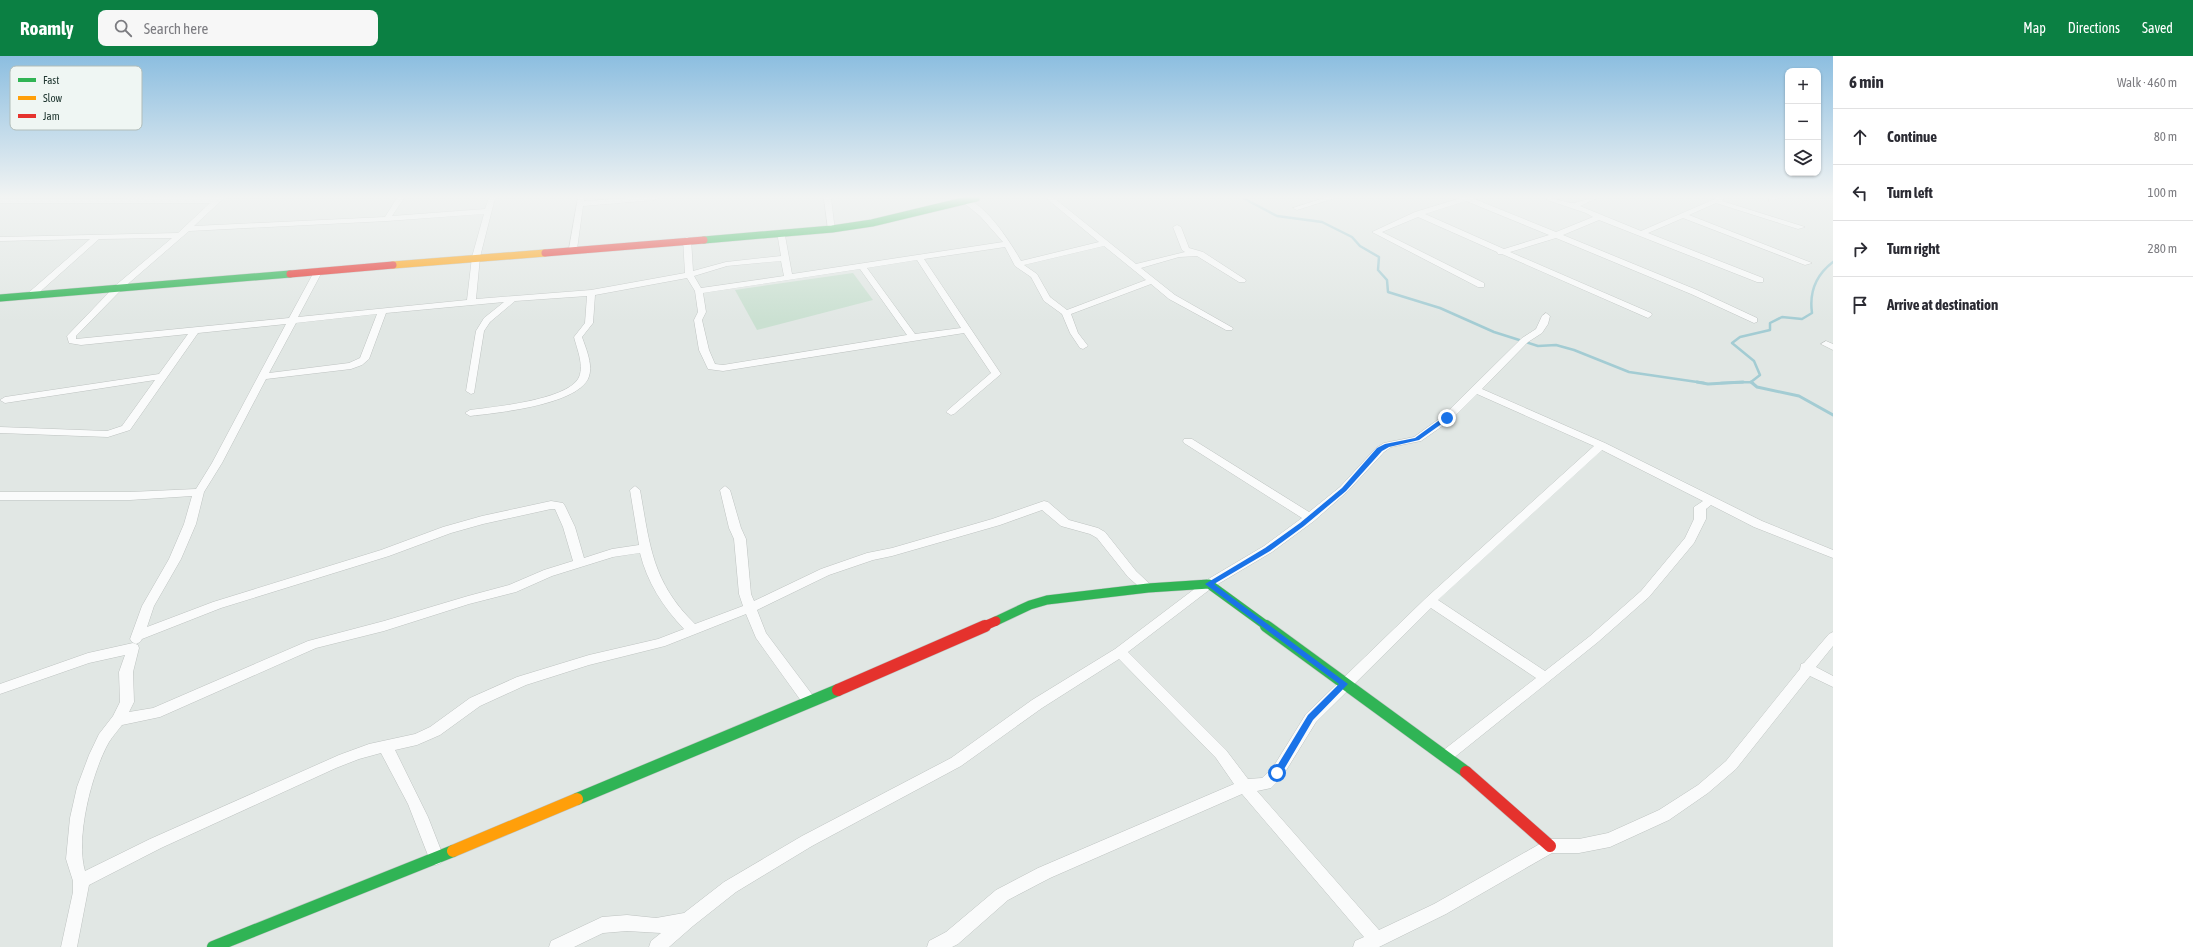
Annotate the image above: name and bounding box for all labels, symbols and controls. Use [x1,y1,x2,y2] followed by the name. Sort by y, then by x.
[98,10,378,46] search box
[20,17,74,39] text: Roamly
[112,17,134,39] icon: search
[144,20,208,37] text: Search here
[2023,20,2046,36] text: Map
[2068,20,2120,36] text: Directions
[2142,20,2173,36] text: Saved
[10,66,142,130] legend
[1785,68,1821,176] map controls
[1785,68,1821,104] button: +
[1849,72,1884,92] text: 6 min
[43,74,59,86] text: Fast
[2117,75,2177,90] text: Walk · 460 m
[43,92,62,104] text: Slow
[1785,104,1821,140] button: −
[43,110,60,122] text: Jam
[1849,126,1871,148] icon: ahead
[1887,128,1937,145] text: Continue
[2154,129,2177,144] text: 80 m
[1785,140,1821,176] button: layers
[1849,182,1871,204] icon: left
[1887,184,1933,201] text: Turn left
[2148,185,2177,200] text: 100 m
[1849,238,1871,260] icon: right
[1887,240,1940,257] text: Turn right
[2148,241,2177,256] text: 280 m
[1849,294,1871,316] icon: arrive
[1887,296,1998,313] text: Arrive at destination
[1438,409,1456,427] route end
[1268,764,1286,782] route start

